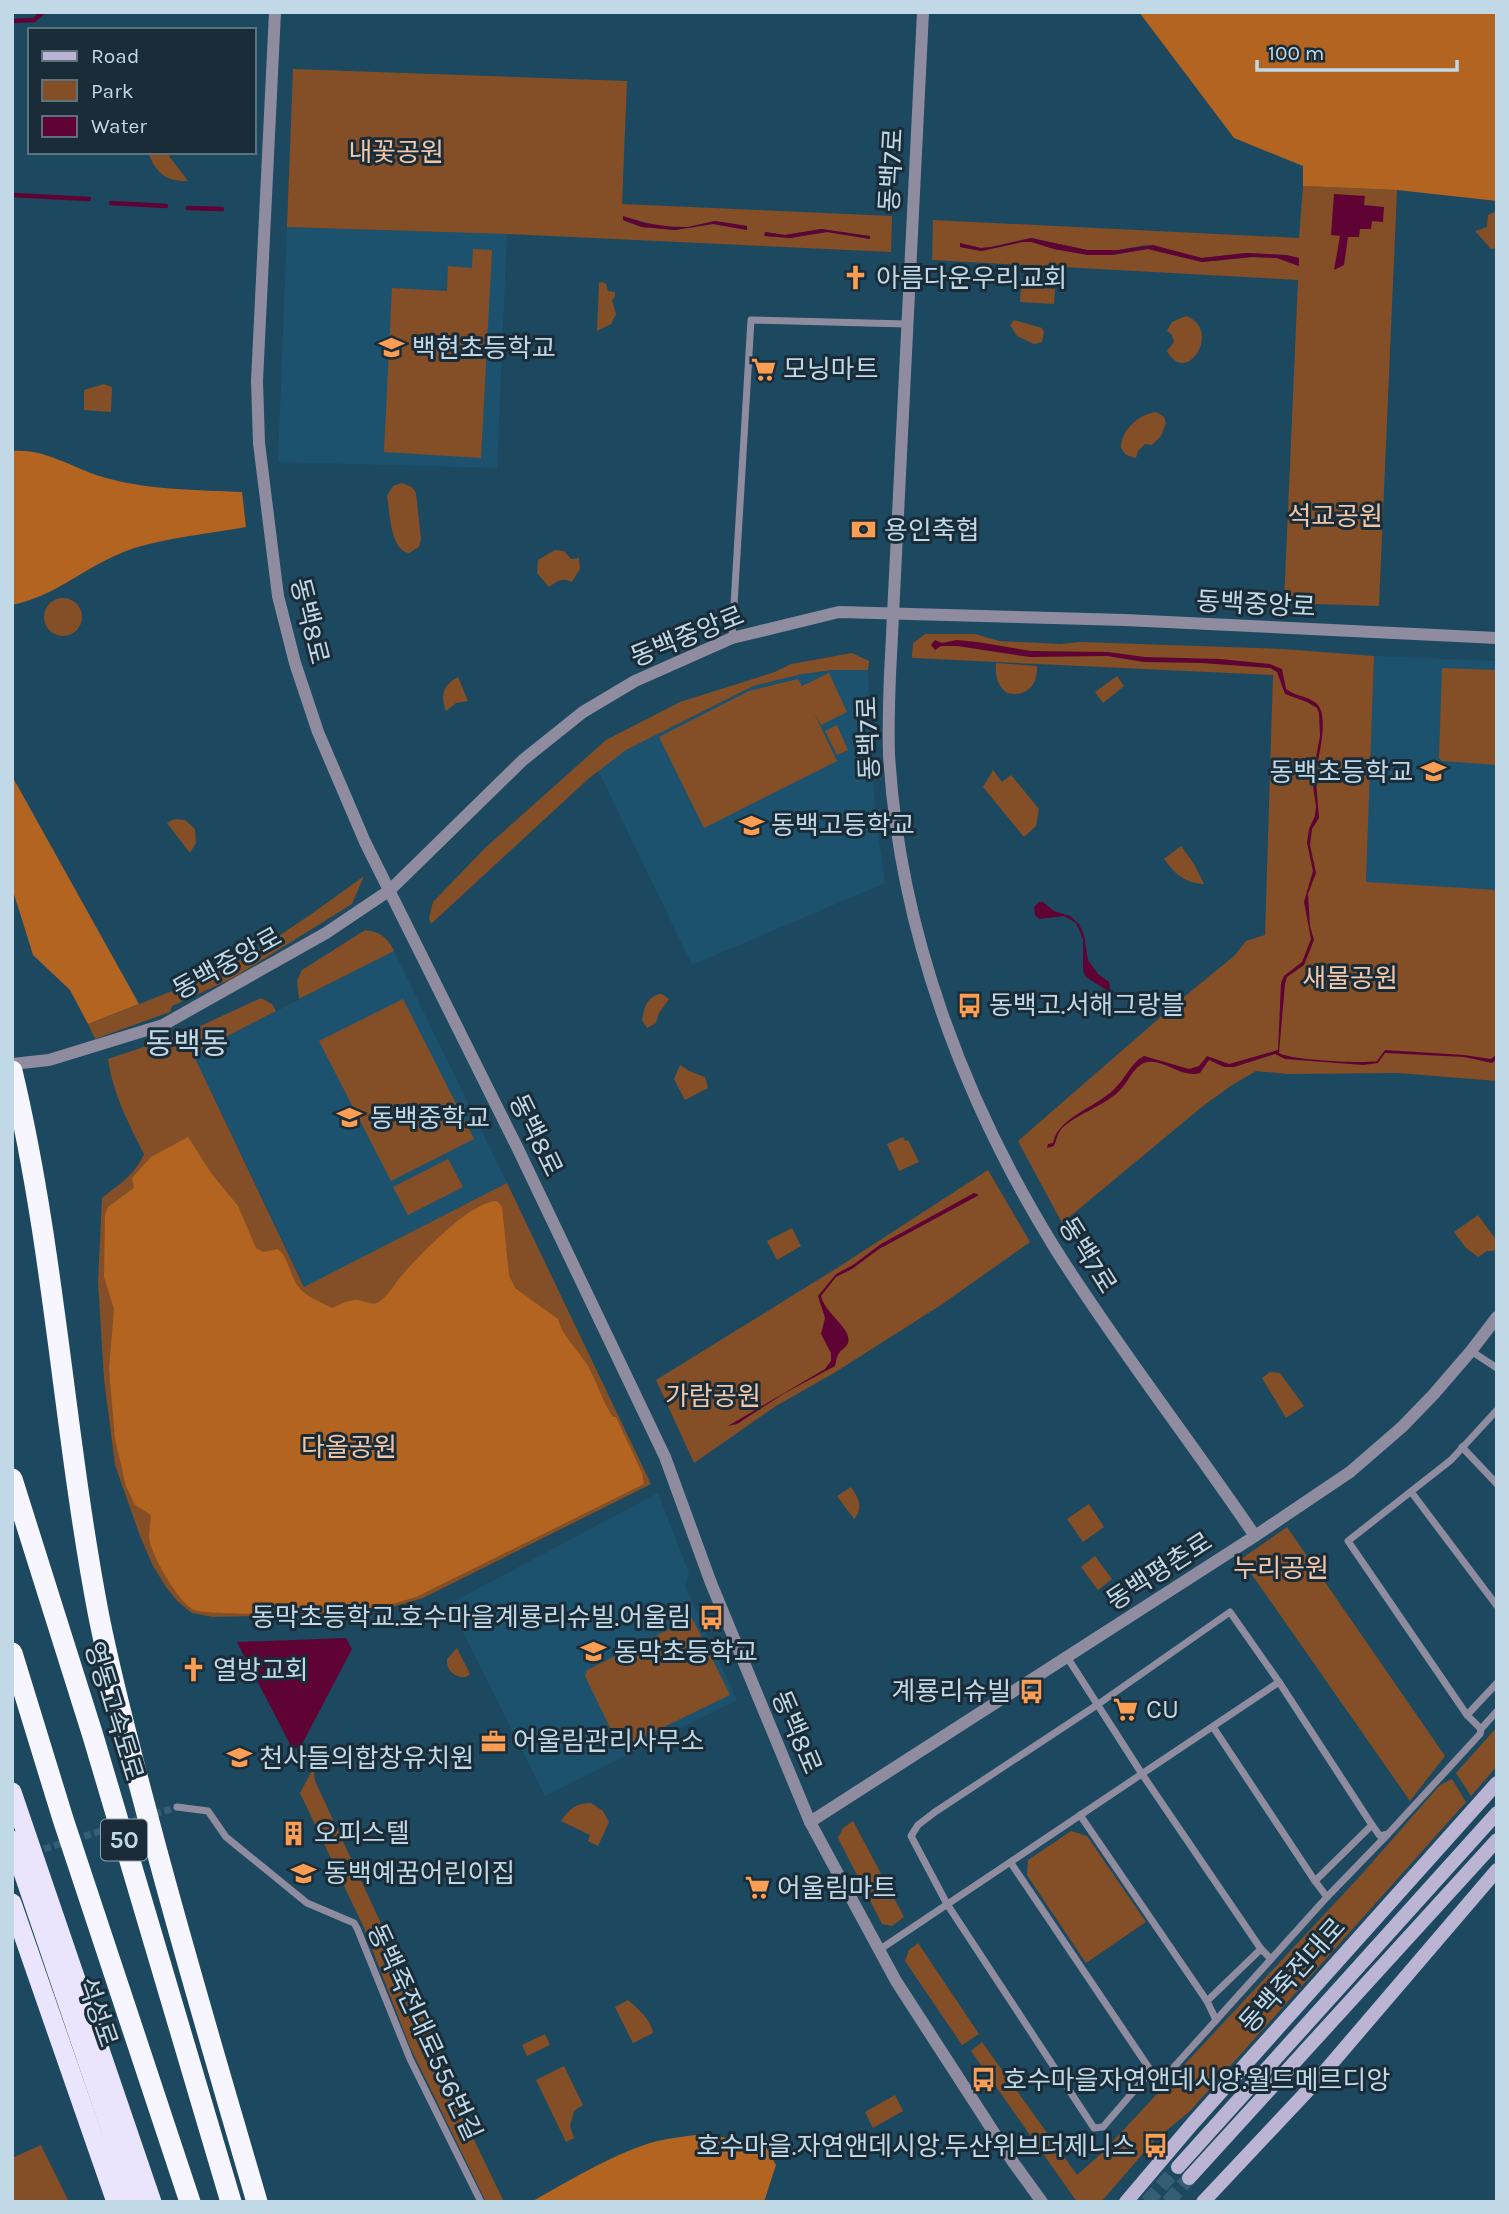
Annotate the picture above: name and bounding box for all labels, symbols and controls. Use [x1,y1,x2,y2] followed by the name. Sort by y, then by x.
[28,28,256,154] legend
[1257,28,1456,72] scale bar
[1268,41,1325,65] text: 100 m
[91,44,139,68] text: Road
[91,79,134,103] text: Park
[91,114,147,138] text: Water
[874,127,909,213] street label: 동백7로
[348,137,444,168] park label: 내꽃공원
[876,263,1067,294] place label: 아름다운우리교회
[842,264,870,292] church icon: 아름다운우리교회
[412,333,556,364] place label: 백현초등학교
[378,334,406,362] school or university icon: 백현초등학교
[783,354,879,385] place label: 모닝마트
[749,355,777,383] supermarket icon: 모닝마트
[1287,501,1383,532] park label: 석교공원
[884,515,980,546] place label: 용인축협
[850,516,878,544] bank icon: 용인축협
[284,575,335,667] street label: 동백8로
[1195,586,1317,623] street label: 동백중앙로
[626,600,748,673] street label: 동백중앙로
[852,695,885,780] street label: 동백7로
[1269,757,1413,788] place label: 동백초등학교
[1419,758,1447,786] school or university icon: 동백초등학교
[771,810,915,841] place label: 동백고등학교
[737,811,765,839] school or university icon: 동백고등학교
[167,921,287,1006] street label: 동백중앙로
[1302,963,1398,994] park label: 새물공원
[989,990,1185,1021] place label: 동백고.서해그랑블
[955,991,983,1019] bus stop icon: 동백고.서해그랑블
[146,1026,228,1062] district label: 동백동
[502,1089,569,1181] street label: 동백8로
[370,1103,490,1134] place label: 동백중학교
[336,1104,364,1132] school or university icon: 동백중학교
[1052,1211,1123,1299] street label: 동백7로
[665,1381,761,1412] park label: 가람공원
[301,1432,397,1463] park label: 다올공원
[1101,1526,1218,1617] street label: 동백평촌로
[1233,1553,1329,1584] park label: 누리공원
[251,1602,691,1633] place label: 동막초등학교.호수마을계룡리슈빌.어울림
[697,1603,725,1631] bus stop icon: 동막초등학교.호수마을계룡리슈빌.어울림
[614,1637,758,1668] place label: 동막초등학교
[78,1638,149,1784] street label: 영동고속도로
[580,1638,608,1666] school or university icon: 동막초등학교
[213,1655,309,1686] place label: 열방교회
[179,1656,207,1684] church icon: 열방교회
[891,1676,1011,1707] place label: 계룡리슈빌
[1017,1677,1045,1705] bus stop icon: 계룡리슈빌
[765,1686,828,1779] street label: 동백8로
[1146,1694,1179,1725] place label: CU
[1112,1695,1140,1723] supermarket icon: CU
[513,1726,704,1757] place label: 어울림관리사무소
[479,1727,507,1755] office icon: 어울림관리사무소
[259,1743,474,1774] place label: 천사들의합창유치원
[225,1744,253,1772] school or university icon: 천사들의합창유치원
[314,1818,410,1849] place label: 오피스텔
[101,1819,147,1860] road number: 50
[280,1819,308,1847] building icon: 오피스텔
[324,1858,515,1889] place label: 동백예꿈어린이집
[290,1859,318,1887] school or university icon: 동백예꿈어린이집
[777,1873,897,1904] place label: 어울림마트
[743,1874,771,1902] supermarket icon: 어울림마트
[1233,1912,1352,2039] street label: 동백죽전대로
[361,1919,488,2146] street label: 동백죽전대로556번길
[71,1973,124,2051] street label: 석성로
[1003,2065,1390,2096] place label: 호수마을자연앤데시앙.월드메르디앙
[969,2066,997,2094] bus stop icon: 호수마을자연앤데시앙.월드메르디앙
[696,2131,1136,2162] place label: 호수마을.자연앤데시앙.두산위브더제니스
[1142,2132,1170,2160] bus stop icon: 호수마을.자연앤데시앙.두산위브더제니스

